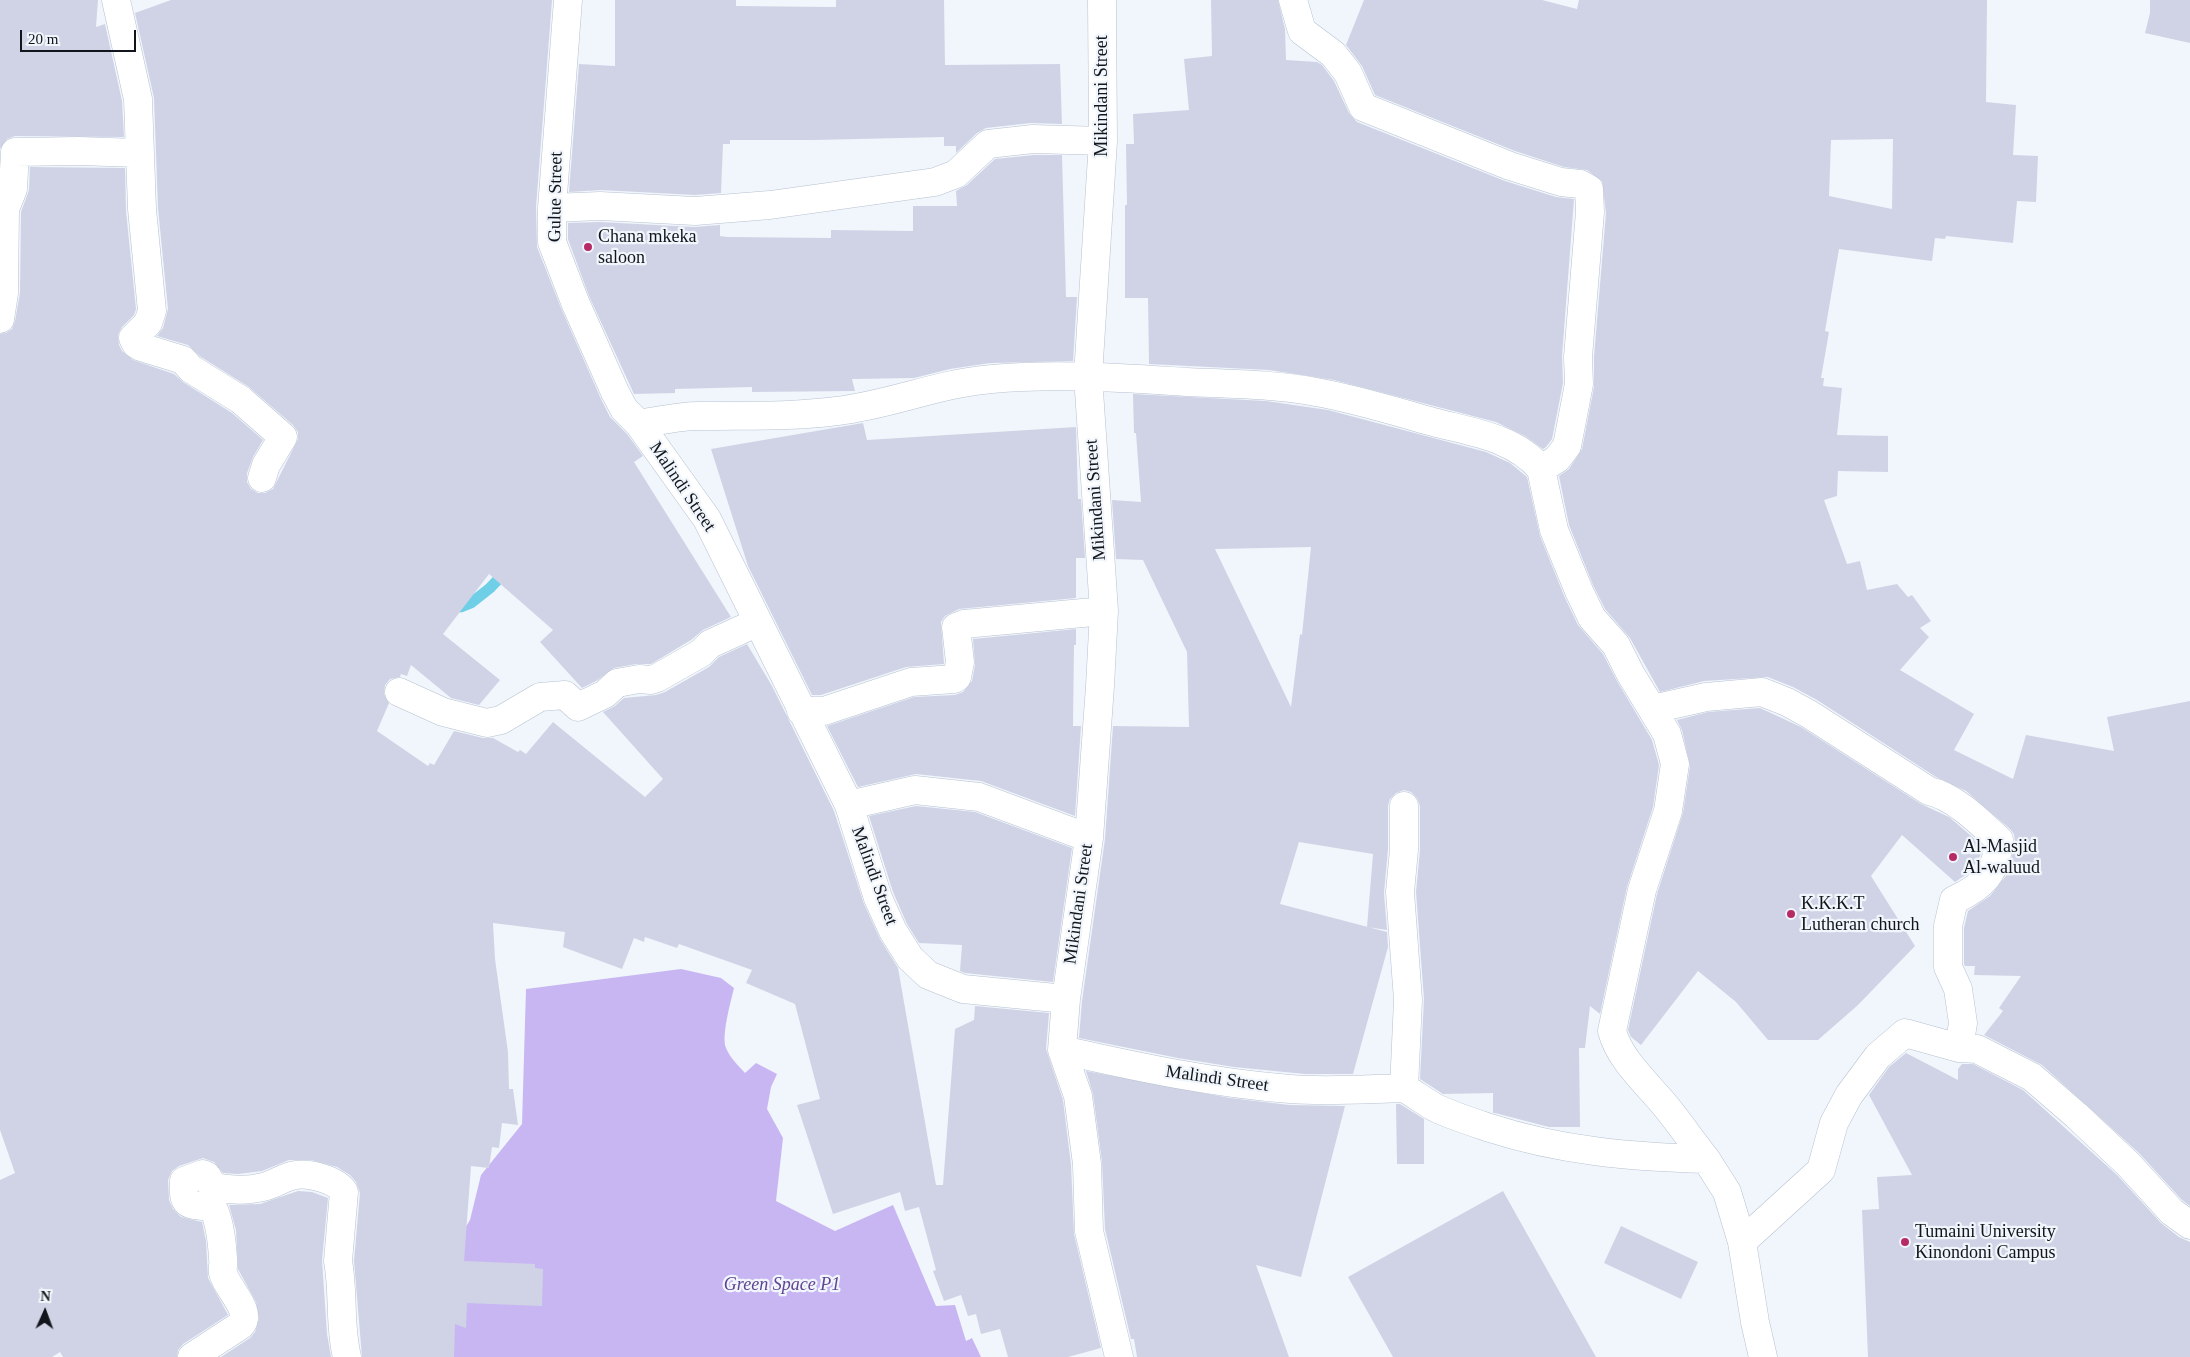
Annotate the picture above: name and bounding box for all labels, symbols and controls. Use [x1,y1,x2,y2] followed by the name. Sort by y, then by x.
[22,20,139,52] scale bar
[28,31,58,47] text: 20 m
[1091,35,1113,157] street label: Mikindani Street
[544,152,568,242] street label: Gulue Street
[598,226,696,268] place label: Chana mkeka saloon
[582,241,594,253] marker: Chana mkeka saloon
[644,438,720,536] street label: Malindi Street
[1081,439,1111,561] street label: Mikindani Street
[846,824,902,928] street label: Malindi Street
[1963,836,2040,879] place label: Al-Masjid Al-waluud
[1060,842,1098,966] street label: Mikindani Street
[1947,851,1959,863] marker: Al-Masjid Al-waluud
[1801,893,1919,936] place label: K.K.K.T Lutheran church
[1785,908,1797,920] marker: K.K.K.T Lutheran church
[1164,1061,1270,1097] street label: Malindi Street
[1915,1221,2056,1264] place label: Tumaini University Kinondoni Campus
[1899,1236,1911,1248] marker: Tumaini University Kinondoni Campus
[724,1274,840,1296] park label: Green Space P1
[20,1287,70,1337] north arrow
[40,1289,51,1304] text: N

